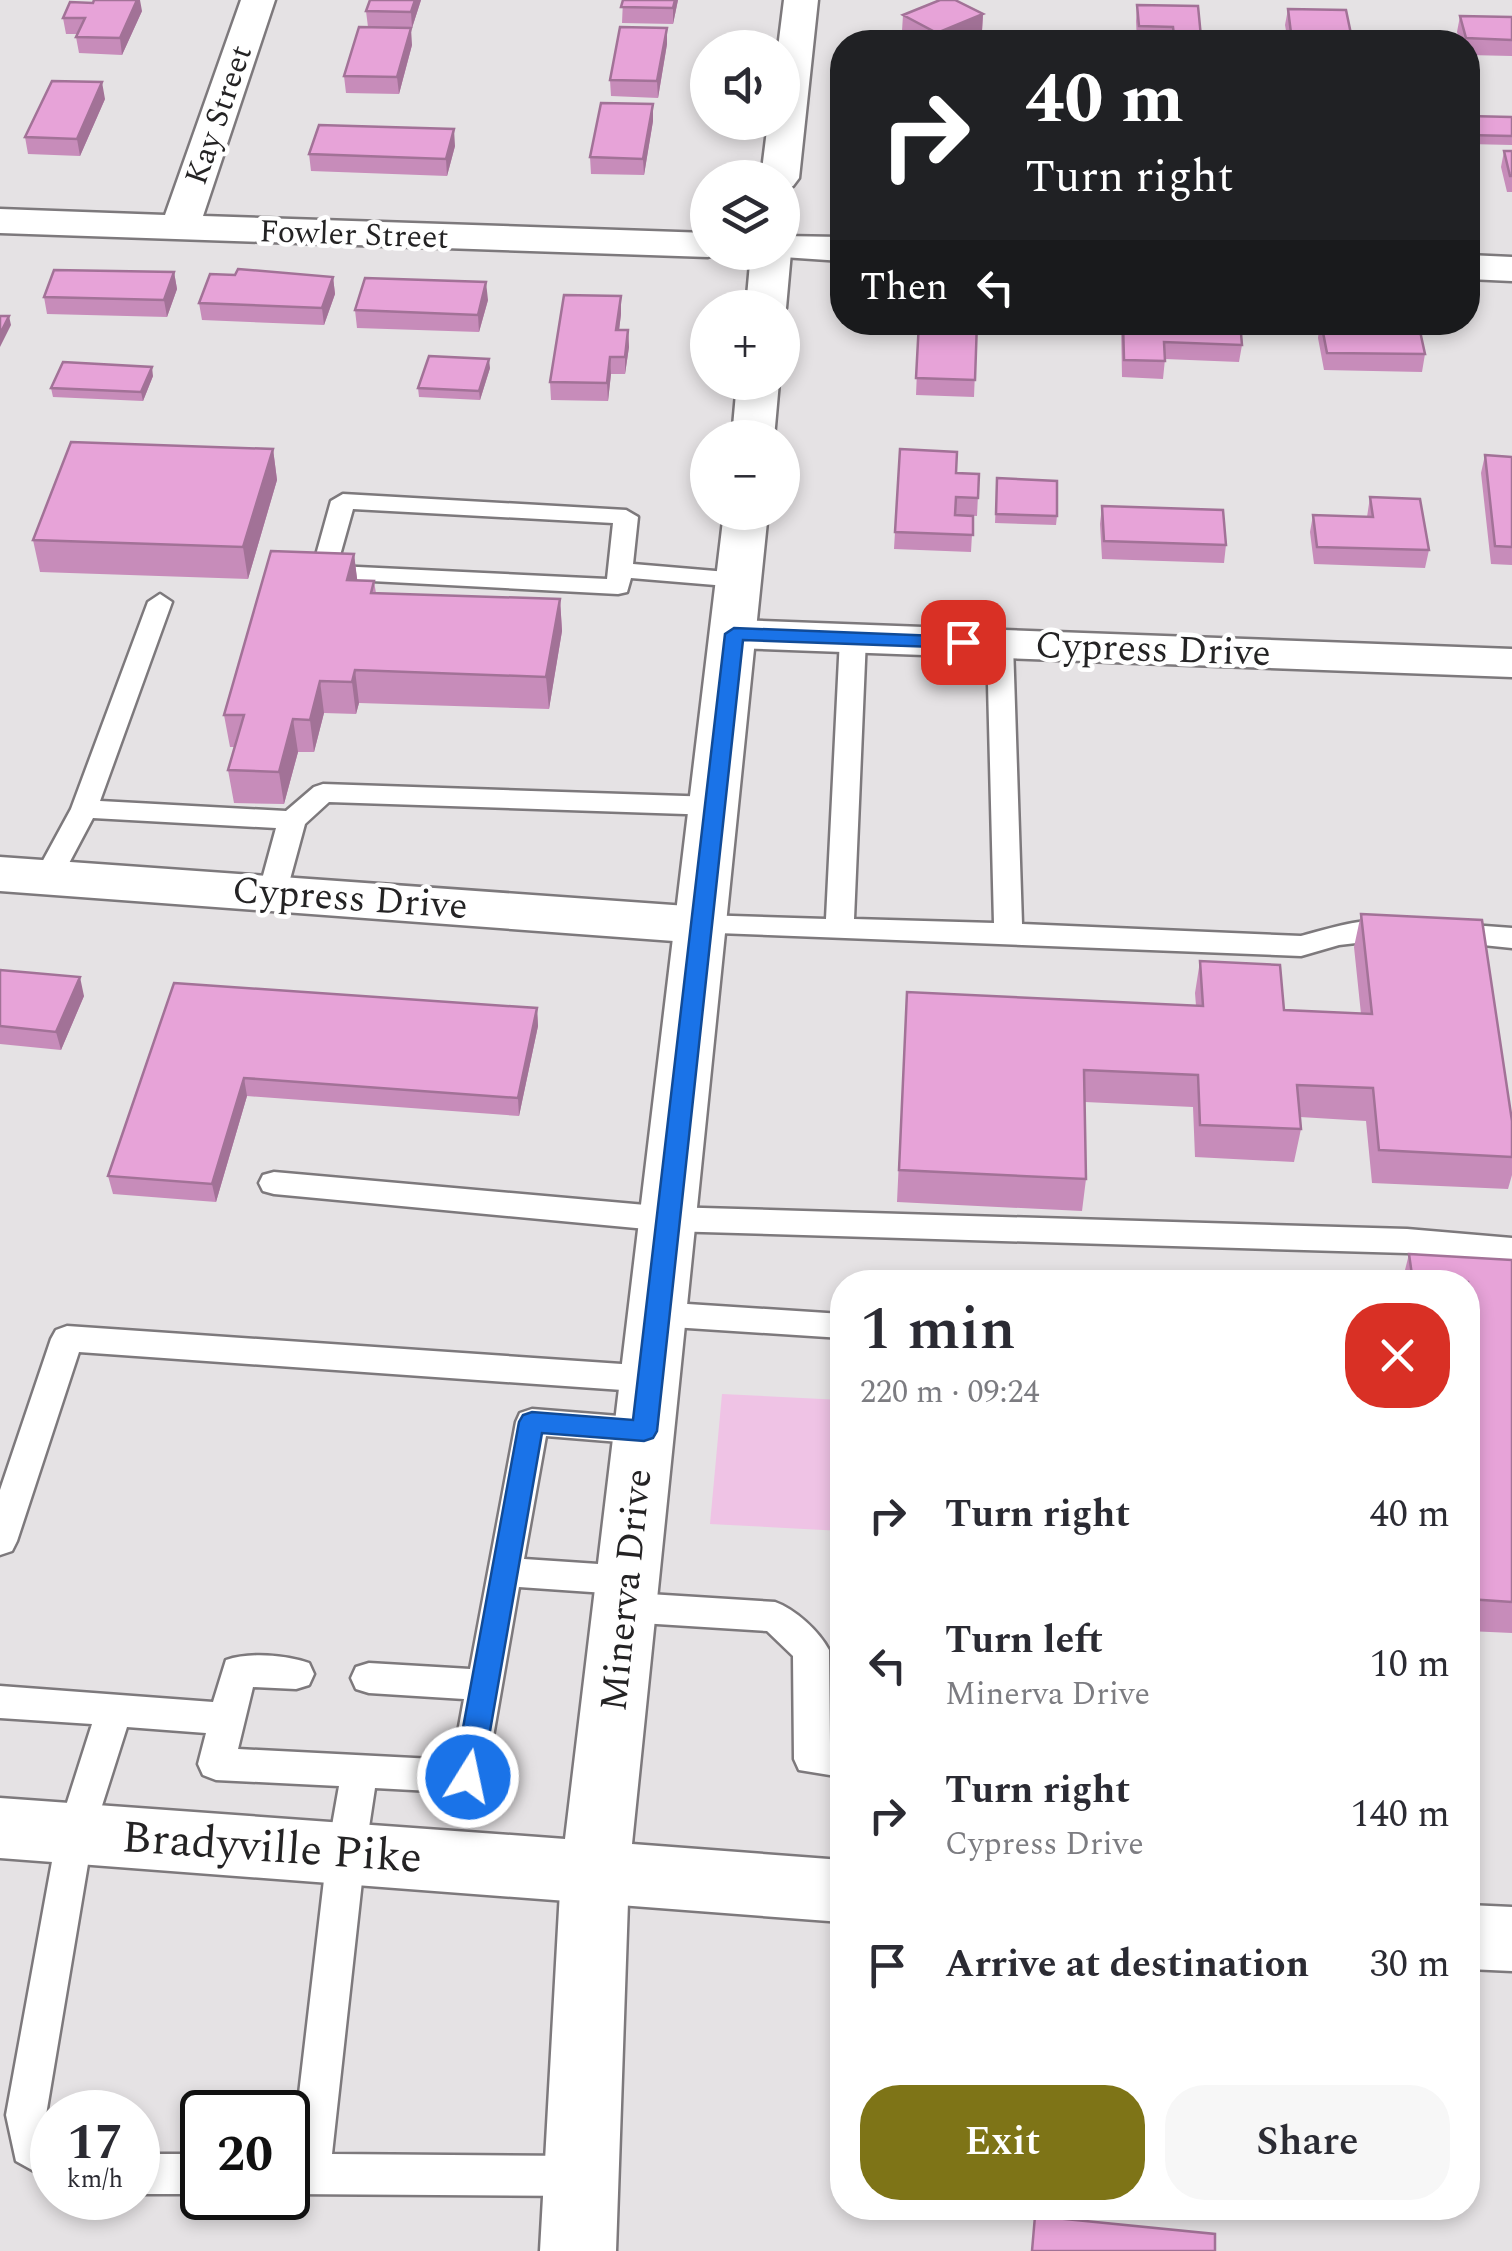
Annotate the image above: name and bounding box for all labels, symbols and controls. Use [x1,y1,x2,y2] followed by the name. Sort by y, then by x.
[690,30,800,530] map controls
[690,30,800,140] button: sound
[172,38,266,192] street label: Kay Street
[1025,47,1184,153] text: 40 m
[860,70,990,200] icon: right
[1025,143,1234,212] text: Turn right
[690,160,800,270] button: layers
[258,207,450,263] street label: Fowler Street
[860,259,948,317] text: Then
[968,260,1023,315] icon: left
[690,290,800,400] button: +
[690,420,800,530] button: −
[921,600,1006,685] pin
[936,615,991,670] icon: arrive
[1034,617,1272,683] street label: Cypress Drive
[230,862,470,936] street label: Cypress Drive
[860,1284,1016,1376] text: 1 min
[1345,1303,1450,1408] button: close
[860,1368,1040,1417] text: 220 m · 09:24
[585,1466,669,1714] street label: Minerva Drive
[945,1486,1130,1544] text: Turn right
[1370,1486,1450,1544] text: 40 m
[860,1488,915,1543] icon: right
[945,1612,1103,1670] text: Turn left
[1370,1636,1450,1694] text: 10 m
[860,1638,915,1693] icon: left
[945,1670,1150,1719] text: Minerva Drive
[416,1725,520,1829] position arrow
[945,1762,1130,1820] text: Turn right
[1351,1786,1450,1844] text: 140 m
[860,1788,915,1843] icon: right
[120,1803,424,1893] street label: Bradyville Pike
[945,1820,1144,1869] text: Cypress Drive
[945,1936,1309,1994] text: Arrive at destination
[1370,1936,1450,1994] text: 30 m
[860,1938,915,1993] icon: arrive
[860,2085,1145,2200] button: Exit
[1165,2085,1450,2200] button: Share
[180,2090,310,2220] speed limit sign: 20
[67,2105,123,2181] text: 17
[67,2161,123,2199] text: km/h

